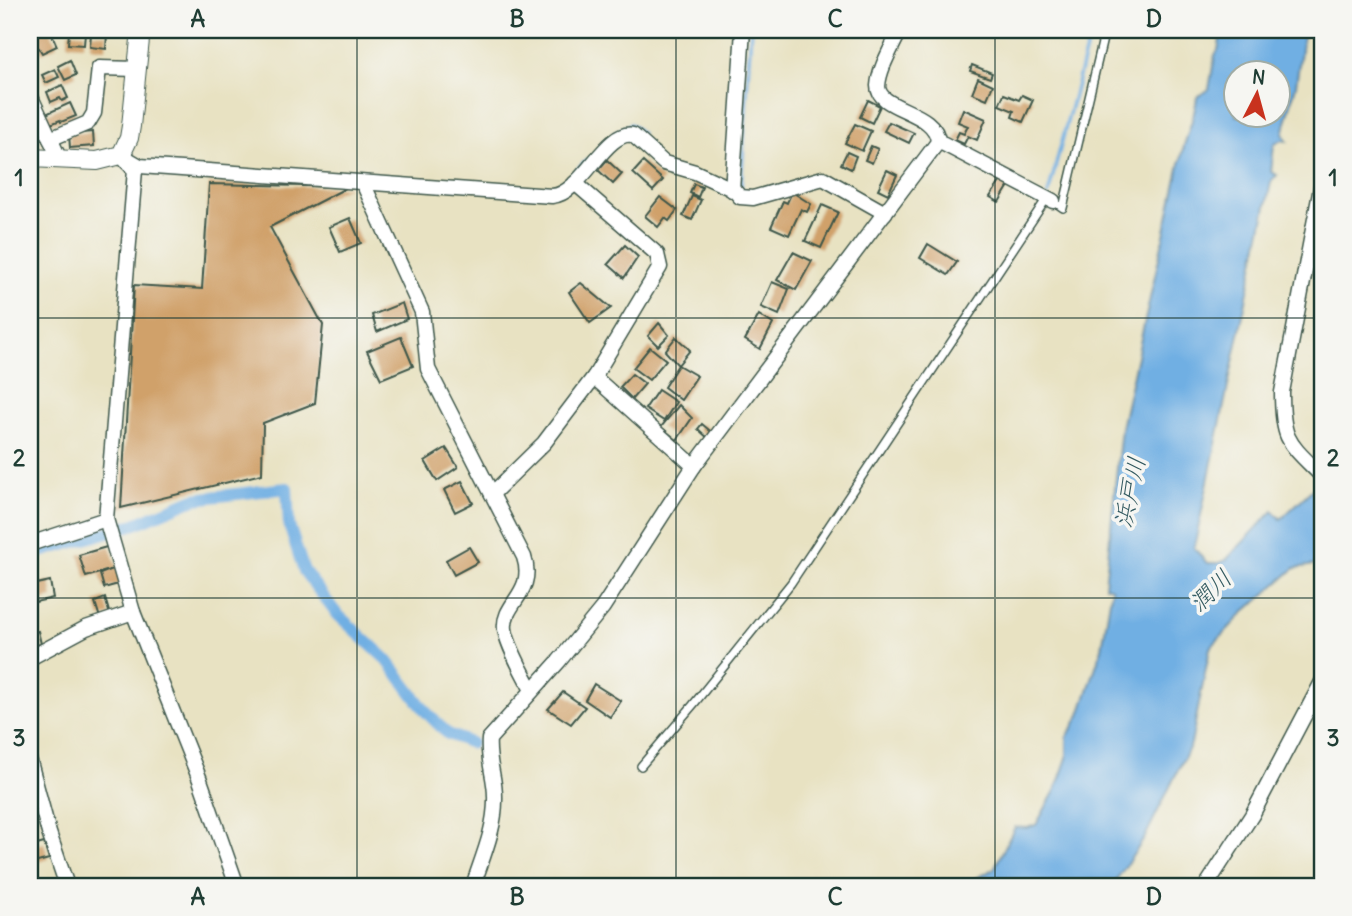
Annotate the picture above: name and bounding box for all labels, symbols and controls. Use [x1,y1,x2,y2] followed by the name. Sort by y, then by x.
[191,4,206,33] text: A
[509,4,525,33] text: B
[827,4,843,33] text: C
[1146,4,1162,33] text: D
[1222,60,1292,130] north arrow
[1251,64,1267,90] text: N
[14,163,24,192] text: 1
[1328,163,1338,192] text: 1
[13,443,26,472] text: 2
[1327,443,1340,472] text: 2
[1107,454,1151,530] water label: 浜戸川
[1182,563,1238,617] water label: 潤川
[12,723,26,752] text: 3
[1326,723,1340,752] text: 3
[191,882,206,911] text: A
[509,882,525,911] text: B
[827,882,843,911] text: C
[1146,882,1162,911] text: D

